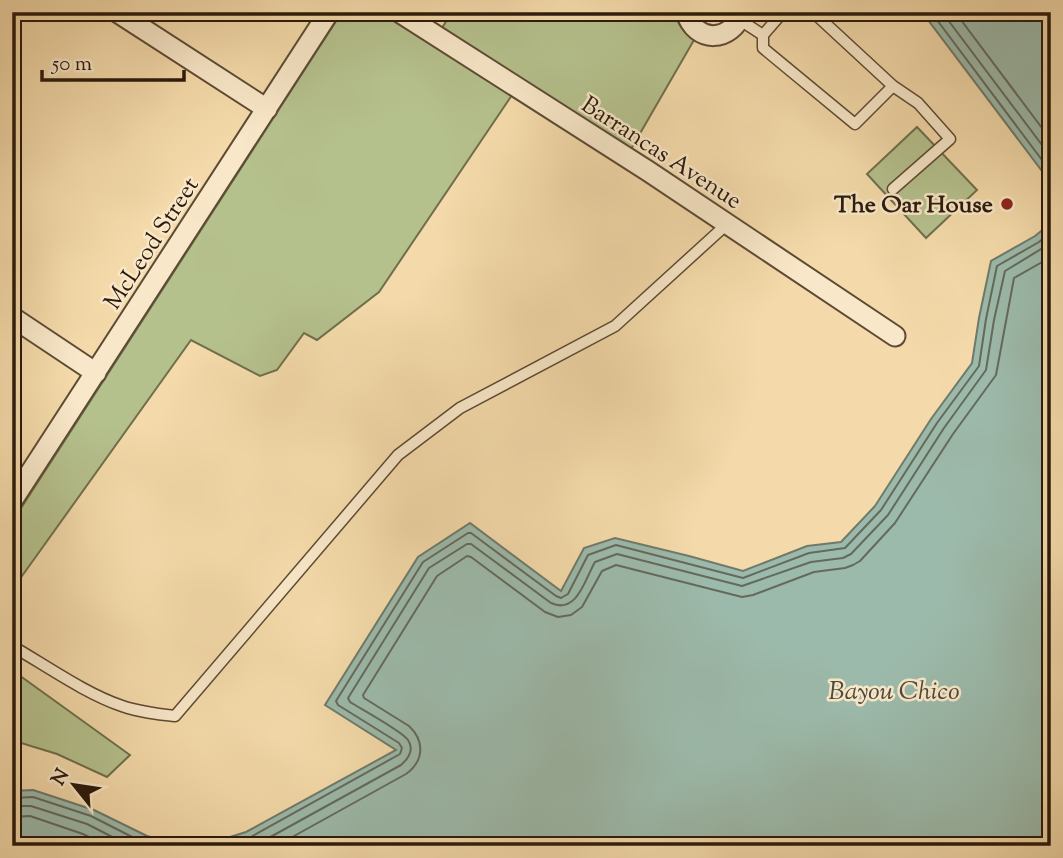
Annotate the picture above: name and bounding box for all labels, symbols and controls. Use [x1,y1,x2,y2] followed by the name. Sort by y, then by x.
[42,38,184,82] scale bar
[51,50,92,80] text: 50 m
[574,89,748,218] street label: Barrancas Avenue
[97,171,208,317] street label: McLeod Street
[834,189,993,223] place label: The Oar House
[999,196,1015,212] marker: The Oar House
[829,674,959,711] water label: Bayou Chico
[38,750,108,820] north arrow
[46,764,77,791] text: N

